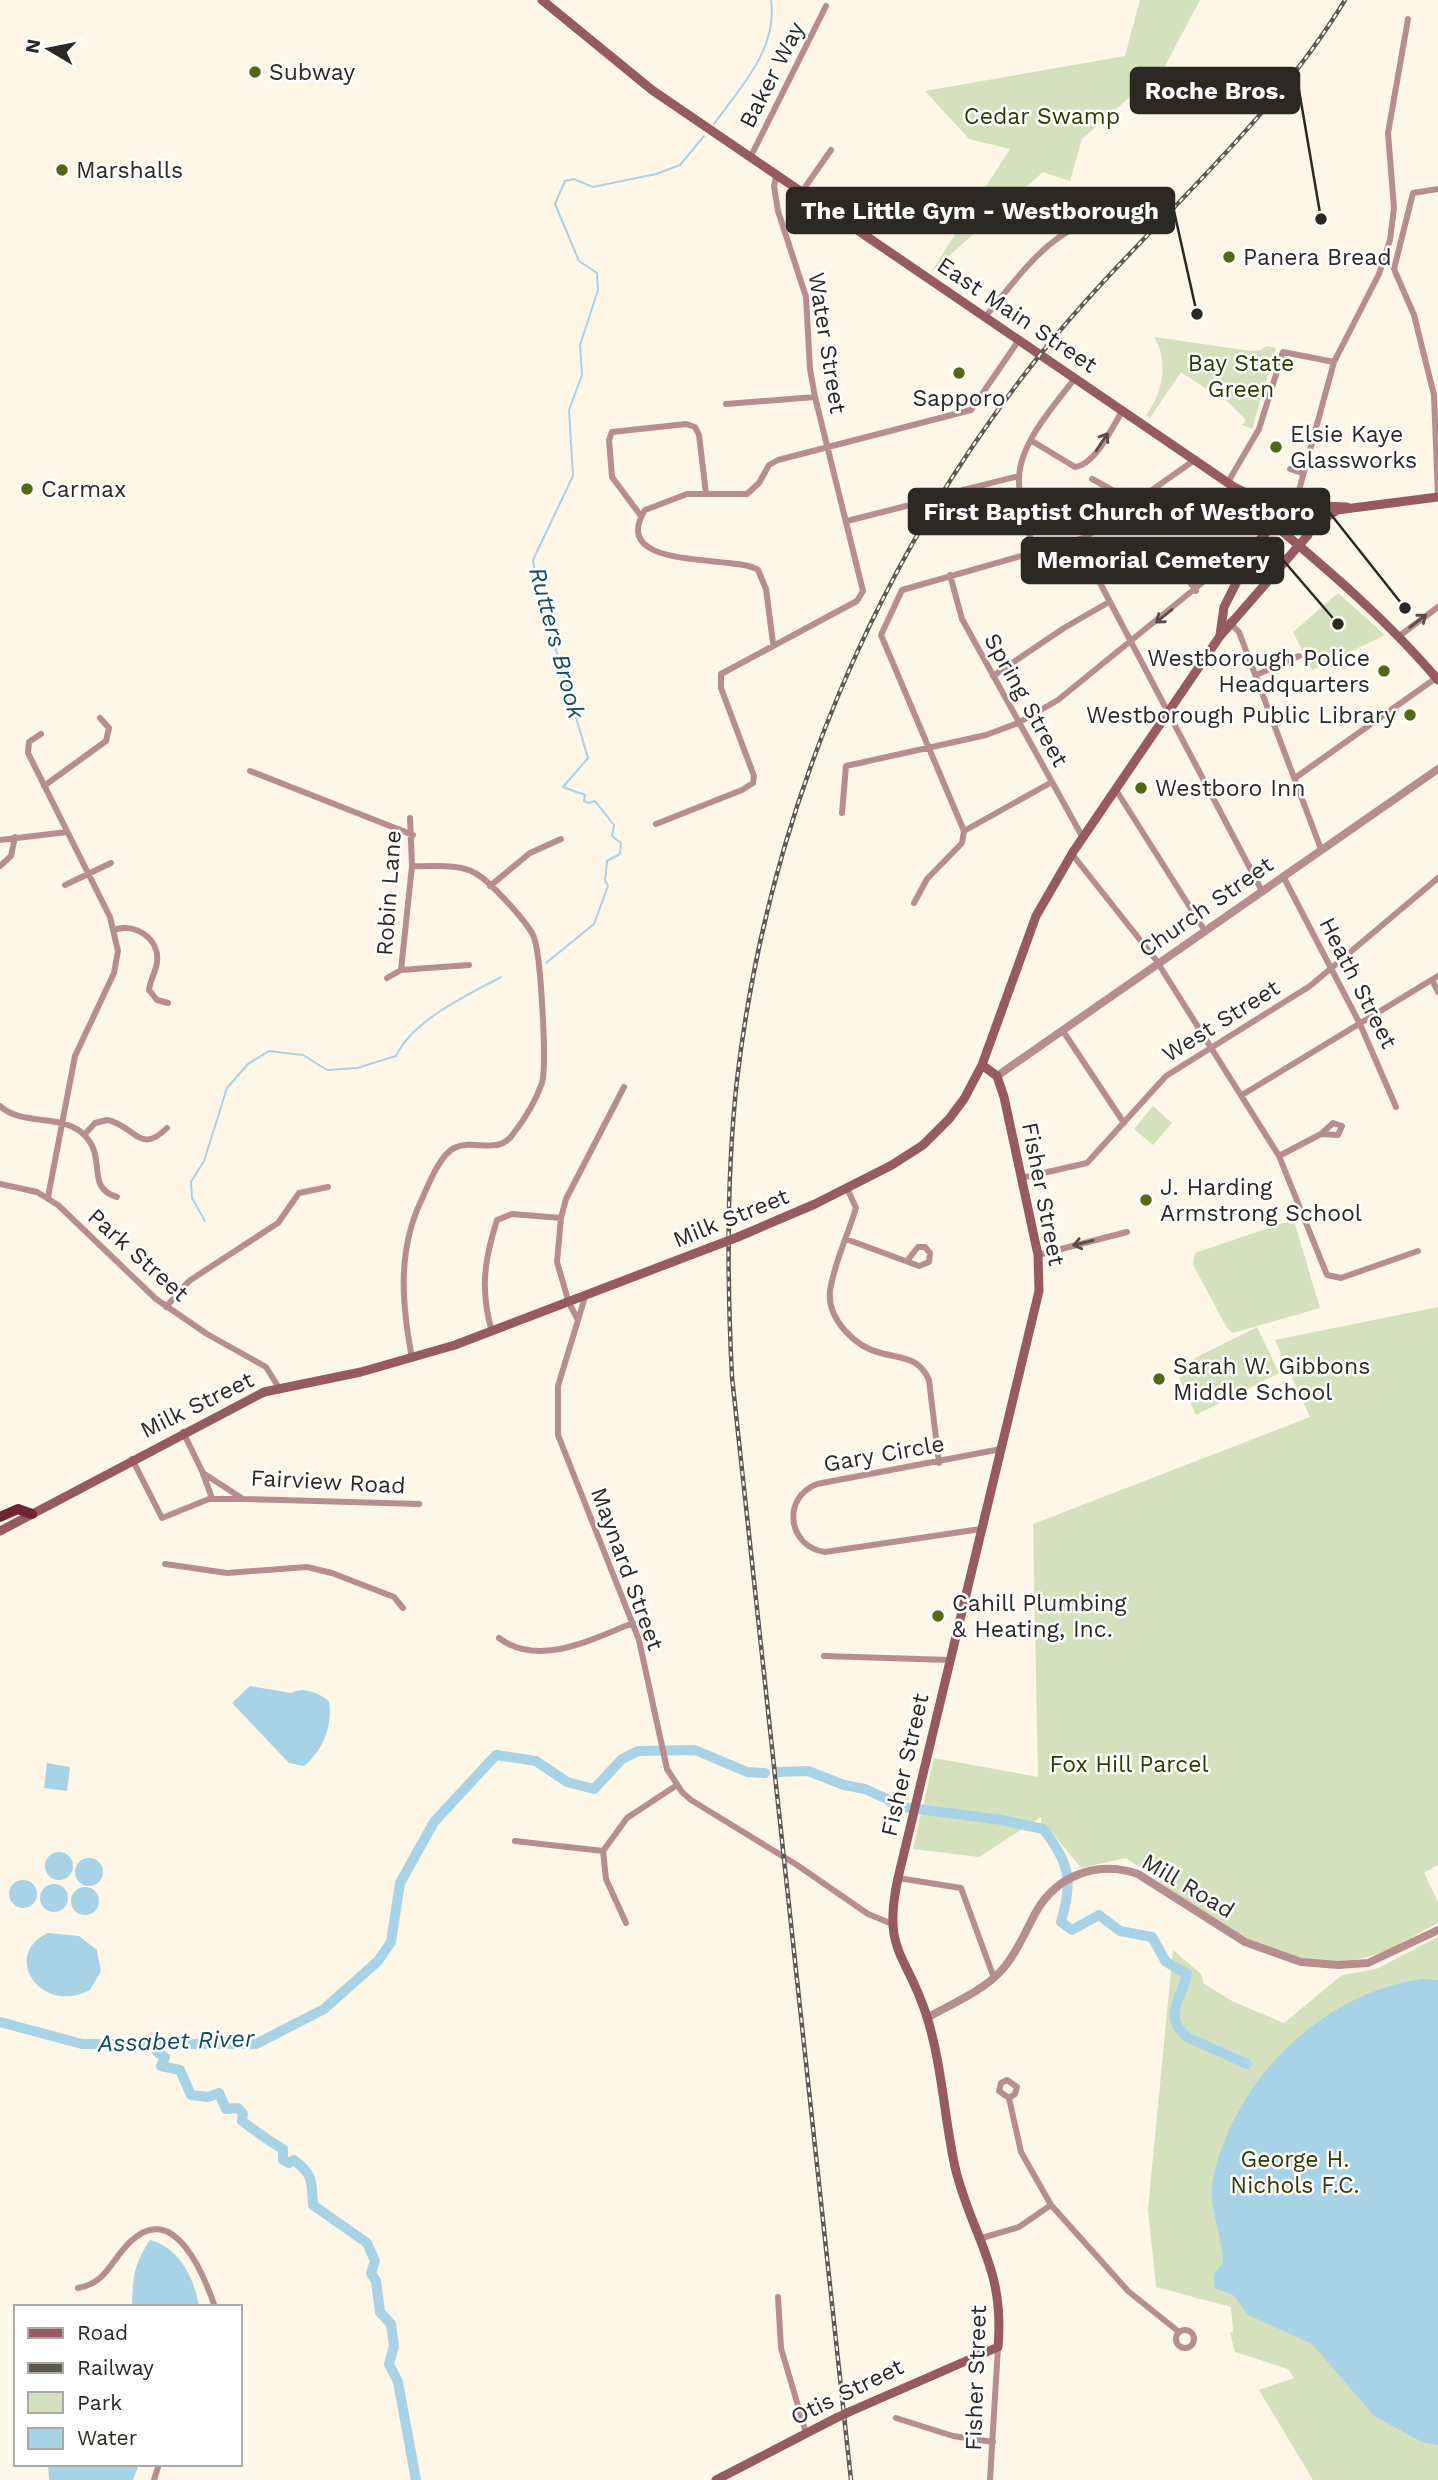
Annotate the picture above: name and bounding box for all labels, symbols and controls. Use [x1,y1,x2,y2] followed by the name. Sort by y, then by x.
[14,14,84,84] north arrow
[734,17,810,133] street label: Baker Way
[20,37,45,55] text: N
[269,59,355,86] place label: Subway
[247,64,263,80] marker: Subway
[1131,68,1299,113] callout: Roche Bros.
[1145,77,1285,105] text: Roche Bros.
[964,103,1120,130] park label: Cedar Swamp
[76,157,183,184] place label: Marshalls
[54,162,70,178] marker: Marshalls
[787,188,1174,233] callout: The Little Gym - Westborough
[801,197,1159,225] text: The Little Gym - Westborough
[1243,244,1392,271] place label: Panera Bread
[1221,249,1237,265] marker: Panera Bread
[932,251,1102,379] street label: East Main Street
[803,270,852,416] street label: Water Street
[1188,350,1294,403] park label: Bay State Green
[951,365,967,381] marker: Sapporo
[913,385,1006,412] place label: Sapporo
[1290,421,1417,474] place label: Elsie Kaye Glassworks
[1095,433,1109,453] one-way arrow
[1268,439,1284,455] marker: Elsie Kaye Glassworks
[41,476,126,503] place label: Carmax
[19,481,35,497] marker: Carmax
[909,489,1329,534] callout: First Baptist Church of Westboro
[924,498,1314,526] text: First Baptist Church of Westboro
[1022,538,1283,583] callout: Memorial Cemetery
[1037,546,1270,574] text: Memorial Cemetery
[523,564,591,723] water label: Rutters Brook
[1155,608,1173,624] one-way arrow
[1408,614,1427,629] one-way arrow
[978,629,1074,772] street label: Spring Street
[1147,645,1370,698] place label: Westborough Police Headquarters
[1376,663,1392,679] marker: Westborough Police Headquarters
[1086,702,1396,729] place label: Westborough Public Library
[1402,707,1418,723] marker: Westborough Public Library
[1155,775,1305,802] place label: Westboro Inn
[1133,780,1149,796] marker: Westboro Inn
[371,829,407,957] street label: Robin Lane
[1134,851,1279,963] street label: Church Street
[1313,913,1403,1053] street label: Heath Street
[1157,974,1285,1068] street label: West Street
[1016,1120,1070,1268] street label: Fisher Street
[1160,1174,1362,1227] place label: J. Harding Armstrong School
[669,1182,793,1253] street label: Milk Street
[1138,1192,1154,1208] marker: J. Harding Armstrong School
[82,1203,194,1307] street label: Park Street
[1072,1237,1094,1250] one-way arrow
[1173,1353,1370,1406] place label: Sarah W. Gibbons Middle School
[136,1366,258,1444] street label: Milk Street
[1151,1371,1167,1387] marker: Sarah W. Gibbons Middle School
[821,1430,947,1478] street label: Gary Circle
[250,1464,406,1500] street label: Fairview Road
[585,1484,669,1655] street label: Maynard Street
[952,1590,1127,1643] place label: Cahill Plumbing & Heating, Inc.
[930,1608,946,1624] marker: Cahill Plumbing & Heating, Inc.
[875,1691,935,1839] street label: Fisher Street
[1049,1751,1209,1778] park label: Fox Hill Parcel
[1137,1848,1239,1924] street label: Mill Road
[96,2024,257,2058] water label: Assabet River
[1230,2146,1360,2199] park label: George H. Nichols F.C.
[960,2304,992,2451] street label: Fisher Street
[14,2305,242,2466] legend
[77,2320,128,2345] text: Road
[786,2353,908,2431] street label: Otis Street
[77,2355,154,2380] text: Railway
[77,2390,122,2415] text: Park
[77,2425,138,2450] text: Water

